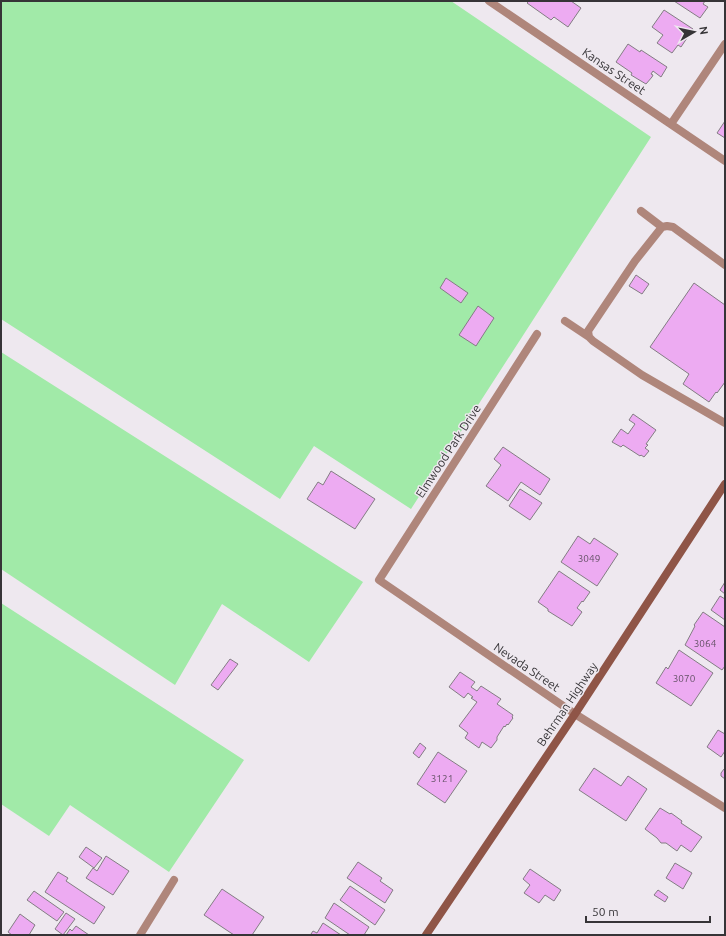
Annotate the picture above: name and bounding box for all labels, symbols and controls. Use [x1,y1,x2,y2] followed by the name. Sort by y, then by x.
[674,12,714,52] north arrow
[697,25,710,35] text: N
[580,45,648,97] street label: Kansas Street
[413,402,483,500] street label: Elmwood Park Drive
[578,553,600,564] house number: 3049
[694,638,717,649] house number: 3064
[492,640,563,694] street label: Nevada Street
[534,660,600,748] street label: Behrman Highway
[673,673,696,684] house number: 3070
[431,773,453,784] house number: 3121
[586,898,710,924] scale bar
[592,905,619,918] text: 50 m

